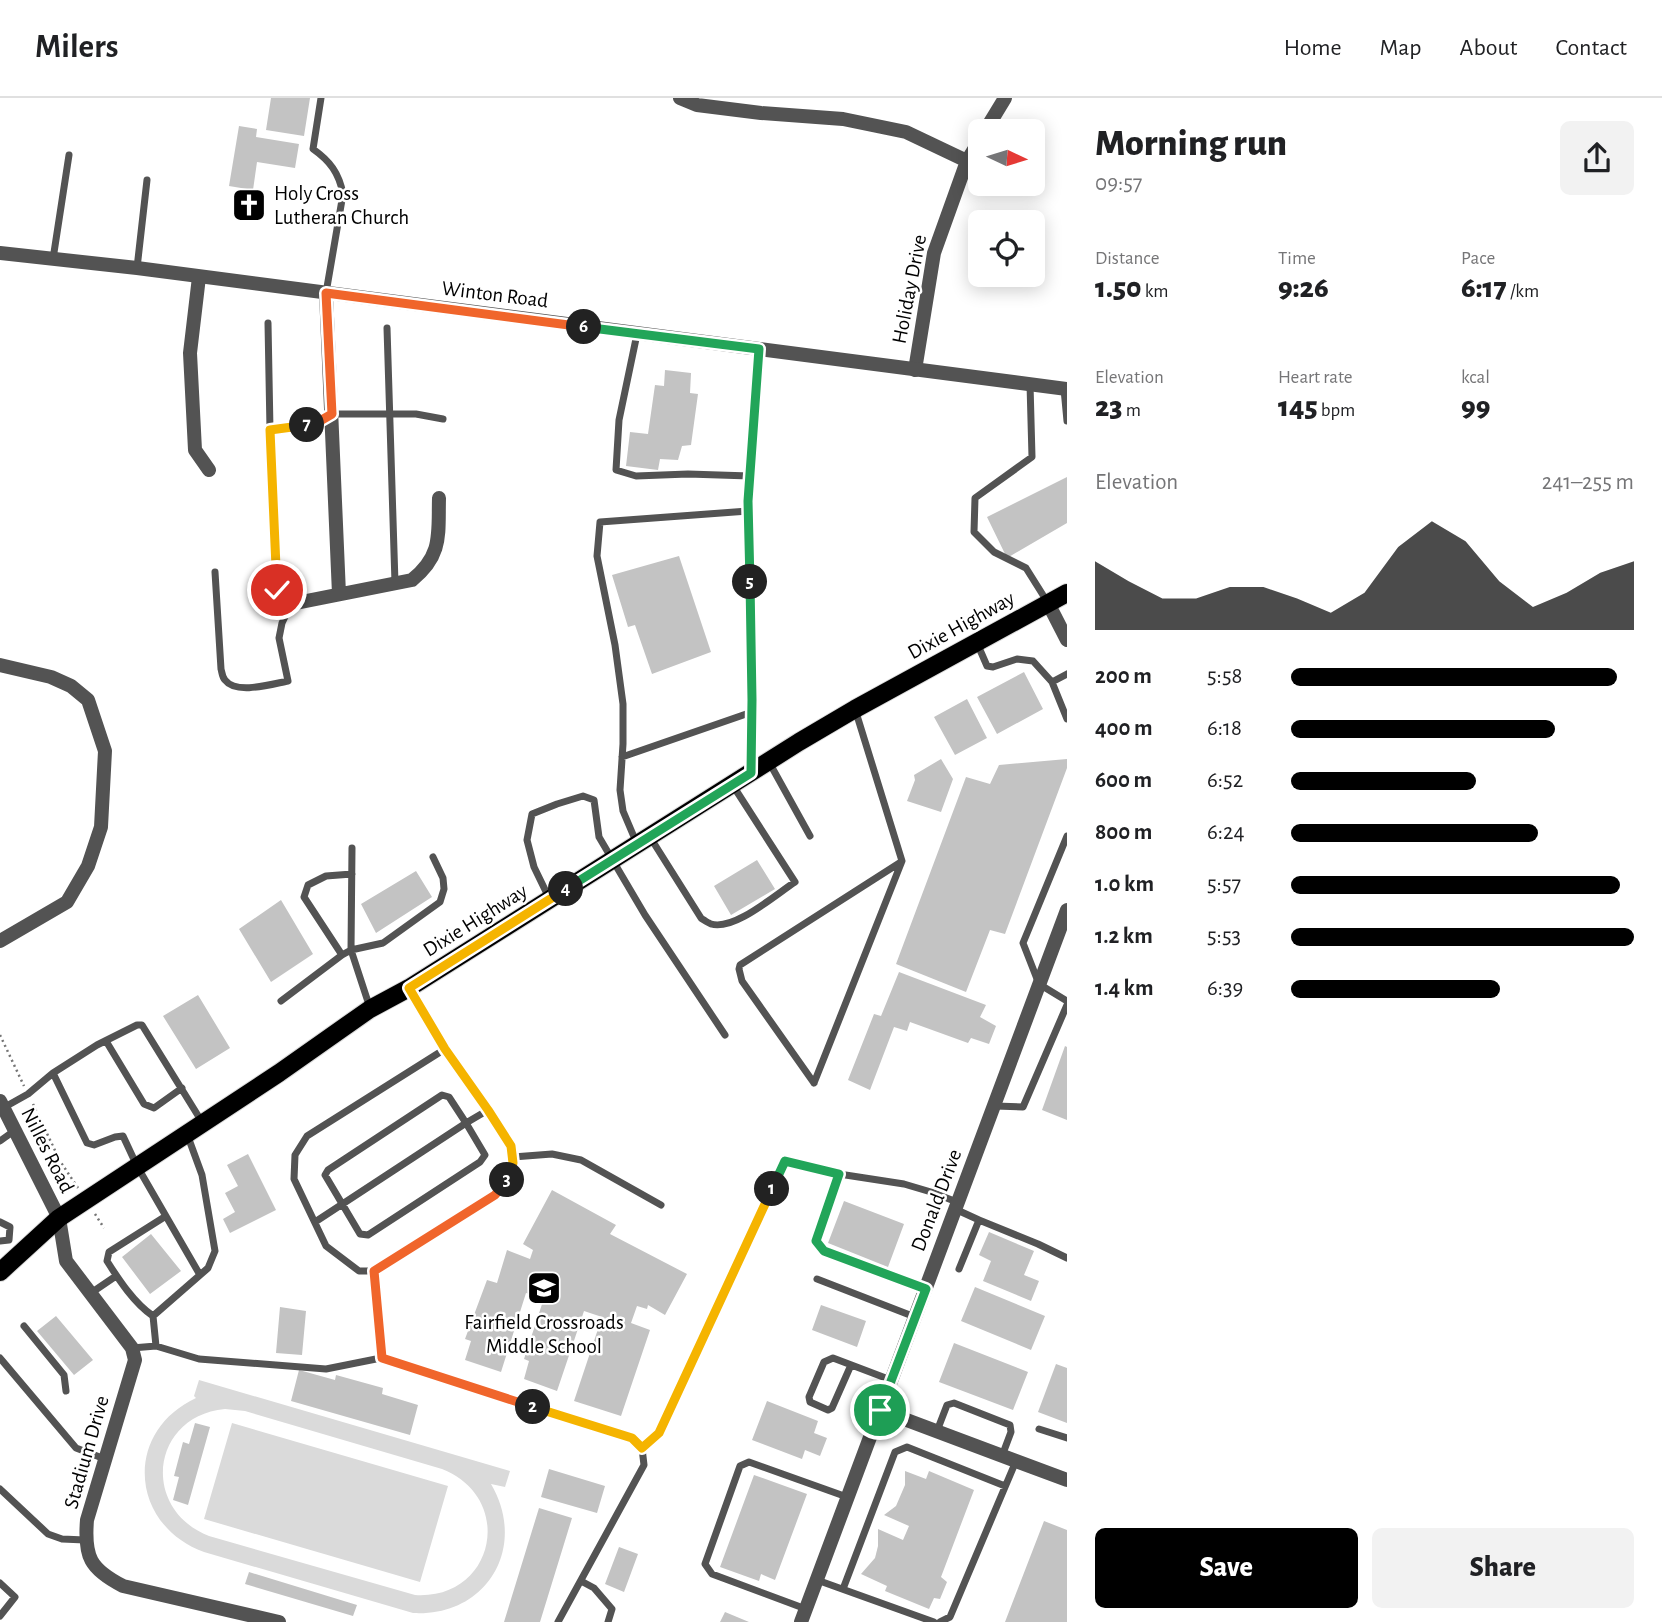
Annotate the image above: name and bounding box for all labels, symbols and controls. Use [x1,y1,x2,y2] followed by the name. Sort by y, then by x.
[35,31,118,64] text: Milers
[1284,36,1342,60] text: Home
[1380,36,1422,60] text: Map
[1460,36,1517,60] text: About
[1555,36,1627,60] text: Contact
[968,119,1045,196] north arrow
[968,119,1045,287] map controls
[1560,121,1634,195] button: share
[1095,125,1287,163] text: Morning run
[1095,172,1142,195] text: 09:57
[274,183,409,228] place label: Holy Cross Lutheran Church
[230,186,268,224] church icon: Holy Cross Lutheran Church
[968,210,1045,287] button: locate
[889,233,930,346] street label: Holiday Drive
[1095,249,1159,268] text: Distance
[1278,249,1316,268] text: Time
[1461,249,1495,268] text: Pace
[1095,273,1142,303] text: 1.50
[1278,273,1329,303] text: 9:26
[1461,273,1507,303] text: 6:17
[440,278,550,311] street label: Winton Road
[1142,282,1169,301] text: km
[1507,282,1539,301] text: /km
[566,310,602,344] pin: 6
[579,317,588,336] text: 6
[1095,368,1164,387] text: Elevation
[1278,368,1353,387] text: Heart rate
[1461,368,1490,387] text: kcal
[1095,392,1123,422] text: 23
[1278,392,1318,422] text: 145
[1461,392,1490,422] text: 99
[1123,401,1141,420] text: m
[1318,401,1355,420] text: bpm
[290,408,324,442] pin: 7
[302,415,311,434] text: 7
[1095,471,1178,494] text: Elevation
[1542,471,1634,494] text: 241–255 m
[247,560,307,620] pin
[732,564,768,600] pin: 5
[258,571,296,609] icon: check
[745,572,754,591] text: 5
[904,588,1018,663] street label: Dixie Highway
[1095,665,1152,688] text: 200 m
[1207,665,1242,688] text: 5:58
[1095,717,1153,740] text: 400 m
[1207,717,1242,740] text: 6:18
[1095,769,1152,792] text: 600 m
[1207,769,1243,792] text: 6:52
[1095,821,1152,844] text: 800 m
[1207,821,1245,844] text: 6:24
[548,872,584,906] pin: 4
[1095,873,1154,896] text: 1.0 km
[1207,873,1241,896] text: 5:57
[561,879,570,898] text: 4
[419,880,531,961] street label: Dixie Highway
[1095,925,1153,948] text: 1.2 km
[1207,925,1241,948] text: 5:53
[1095,977,1154,1000] text: 1.4 km
[1207,977,1243,1000] text: 6:39
[17,1104,78,1196] street label: Nilles Road
[907,1146,966,1254] street label: Donald Drive
[490,1162,524,1198] pin: 3
[502,1170,511,1189] text: 3
[754,1172,790,1206] pin: 1
[768,1179,775,1198] text: 1
[525,1269,563,1307] school or university icon: Fairfield Crossroads Middle School
[464,1312,624,1357] place label: Fairfield Crossroads Middle School
[850,1380,910,1440] pin
[516,1390,550,1424] pin: 2
[861,1391,899,1429] icon: arrive
[60,1393,113,1511] street label: Stadium Drive
[528,1397,537,1416] text: 2
[1095,1528,1358,1608] button: Save
[1372,1528,1634,1608] button: Share

